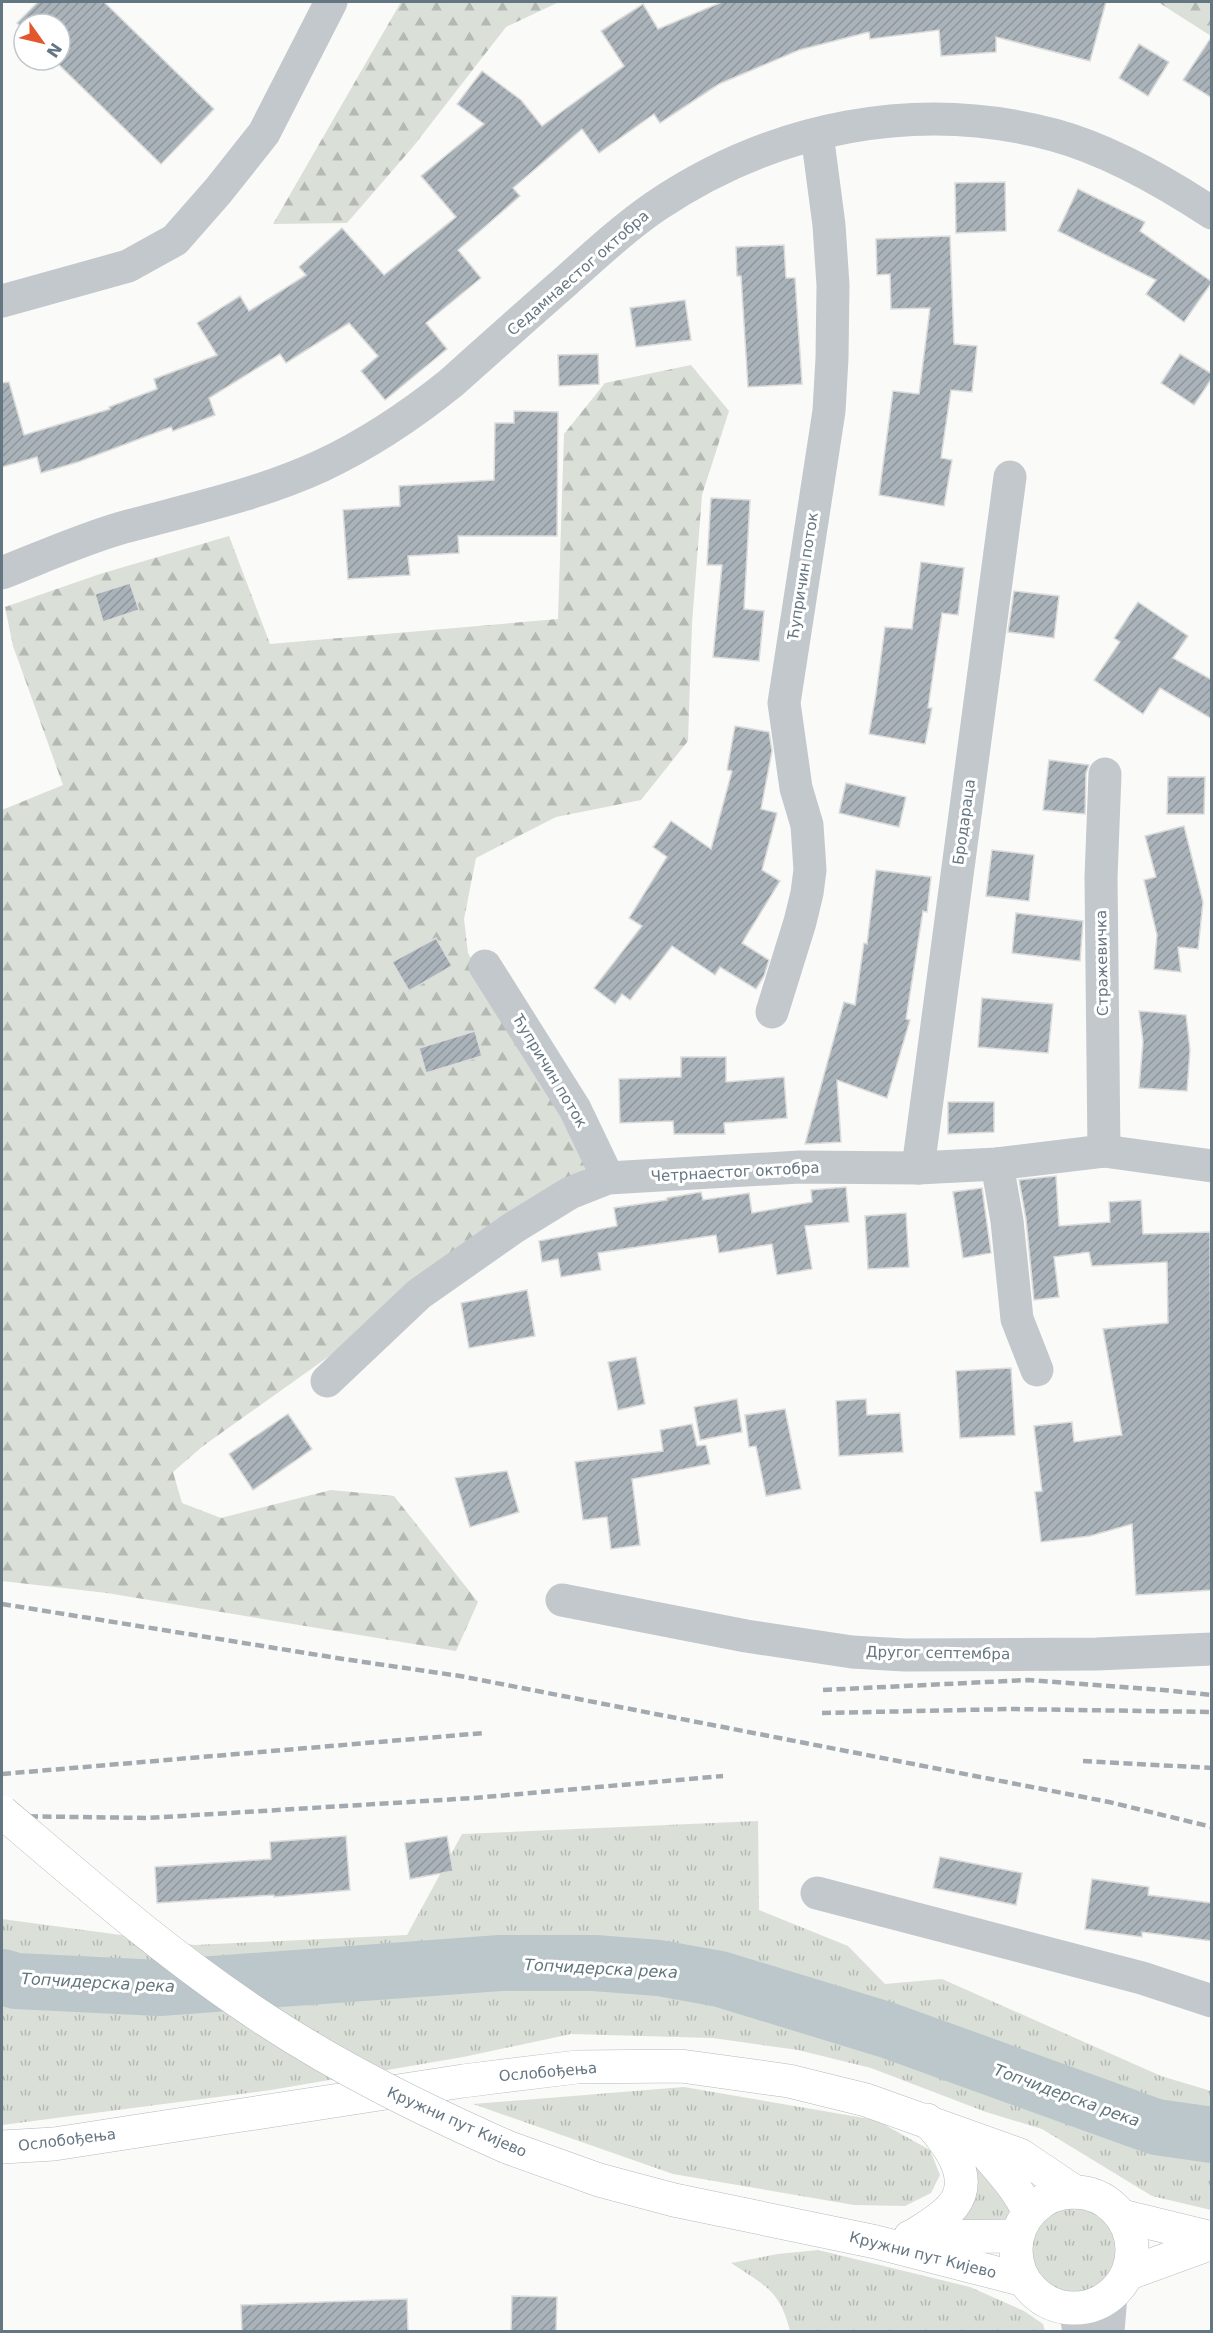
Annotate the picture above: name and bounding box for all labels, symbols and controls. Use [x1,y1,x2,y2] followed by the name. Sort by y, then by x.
[12,12,72,72] north arrow
[42,39,66,61] text: N
[504,207,652,339] street label: Седамнаестог октобра
[784,511,822,642] street label: Ћупричин поток
[949,778,979,866] street label: Бродараца
[1092,910,1112,1016] street label: Стражевичка
[509,1010,591,1131] street label: Ћупричин поток
[650,1159,820,1185] street label: Четрнаестог октобра
[866,1643,1010,1663] street label: Другог септембра
[524,1955,678,1982] water label: Топчидерска река
[21,1969,175,1996] water label: Топчидерска река
[498,2059,598,2085] street label: Ослобођења
[991,2060,1142,2131] water label: Топчидерска река
[384,2083,530,2161] street label: Кружни пут Кијево
[17,2125,117,2155] street label: Ослобођења
[848,2228,998,2282] street label: Кружни пут Кијево

